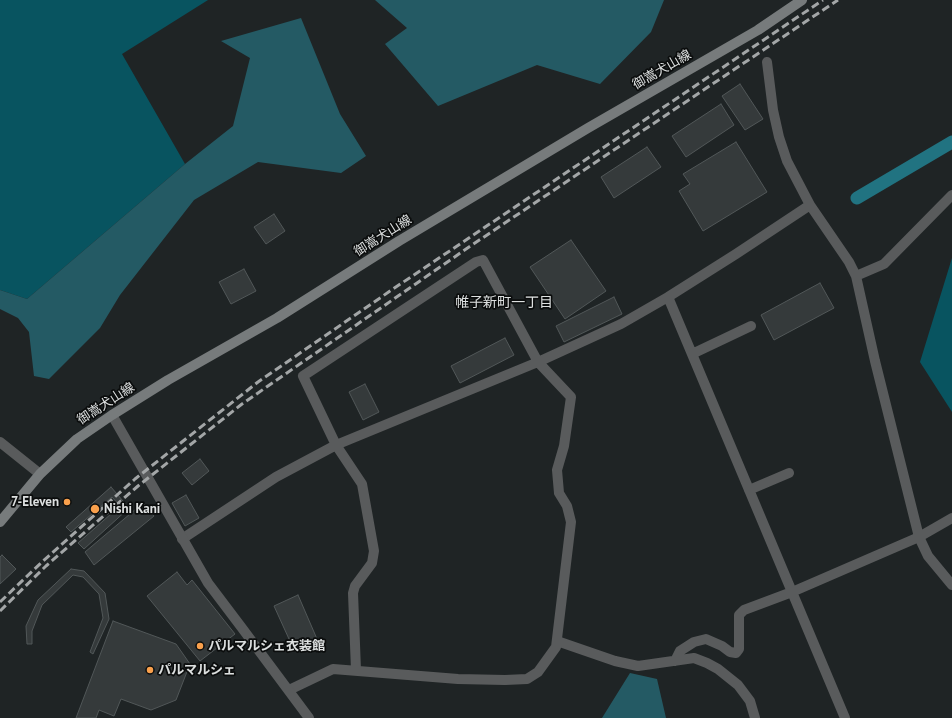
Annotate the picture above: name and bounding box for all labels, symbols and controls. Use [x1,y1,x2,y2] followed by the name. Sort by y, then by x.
[630,47,694,93] street label: 御嵩犬山線
[351,212,415,260] street label: 御嵩犬山線
[455,295,553,311] district label: 帷子新町一丁目
[74,380,138,428] street label: 御嵩犬山線
[11,494,59,510] place label: 7-Eleven
[62,497,72,507] marker: 7-Eleven
[104,501,160,517] place label: Nishi Kani
[89,503,101,515] marker: Nishi Kani
[208,638,325,654] place label: パルマルシェ衣装館
[195,641,205,651] marker: パルマルシェ衣装館
[158,662,236,678] place label: パルマルシェ
[145,665,155,675] marker: パルマルシェ

